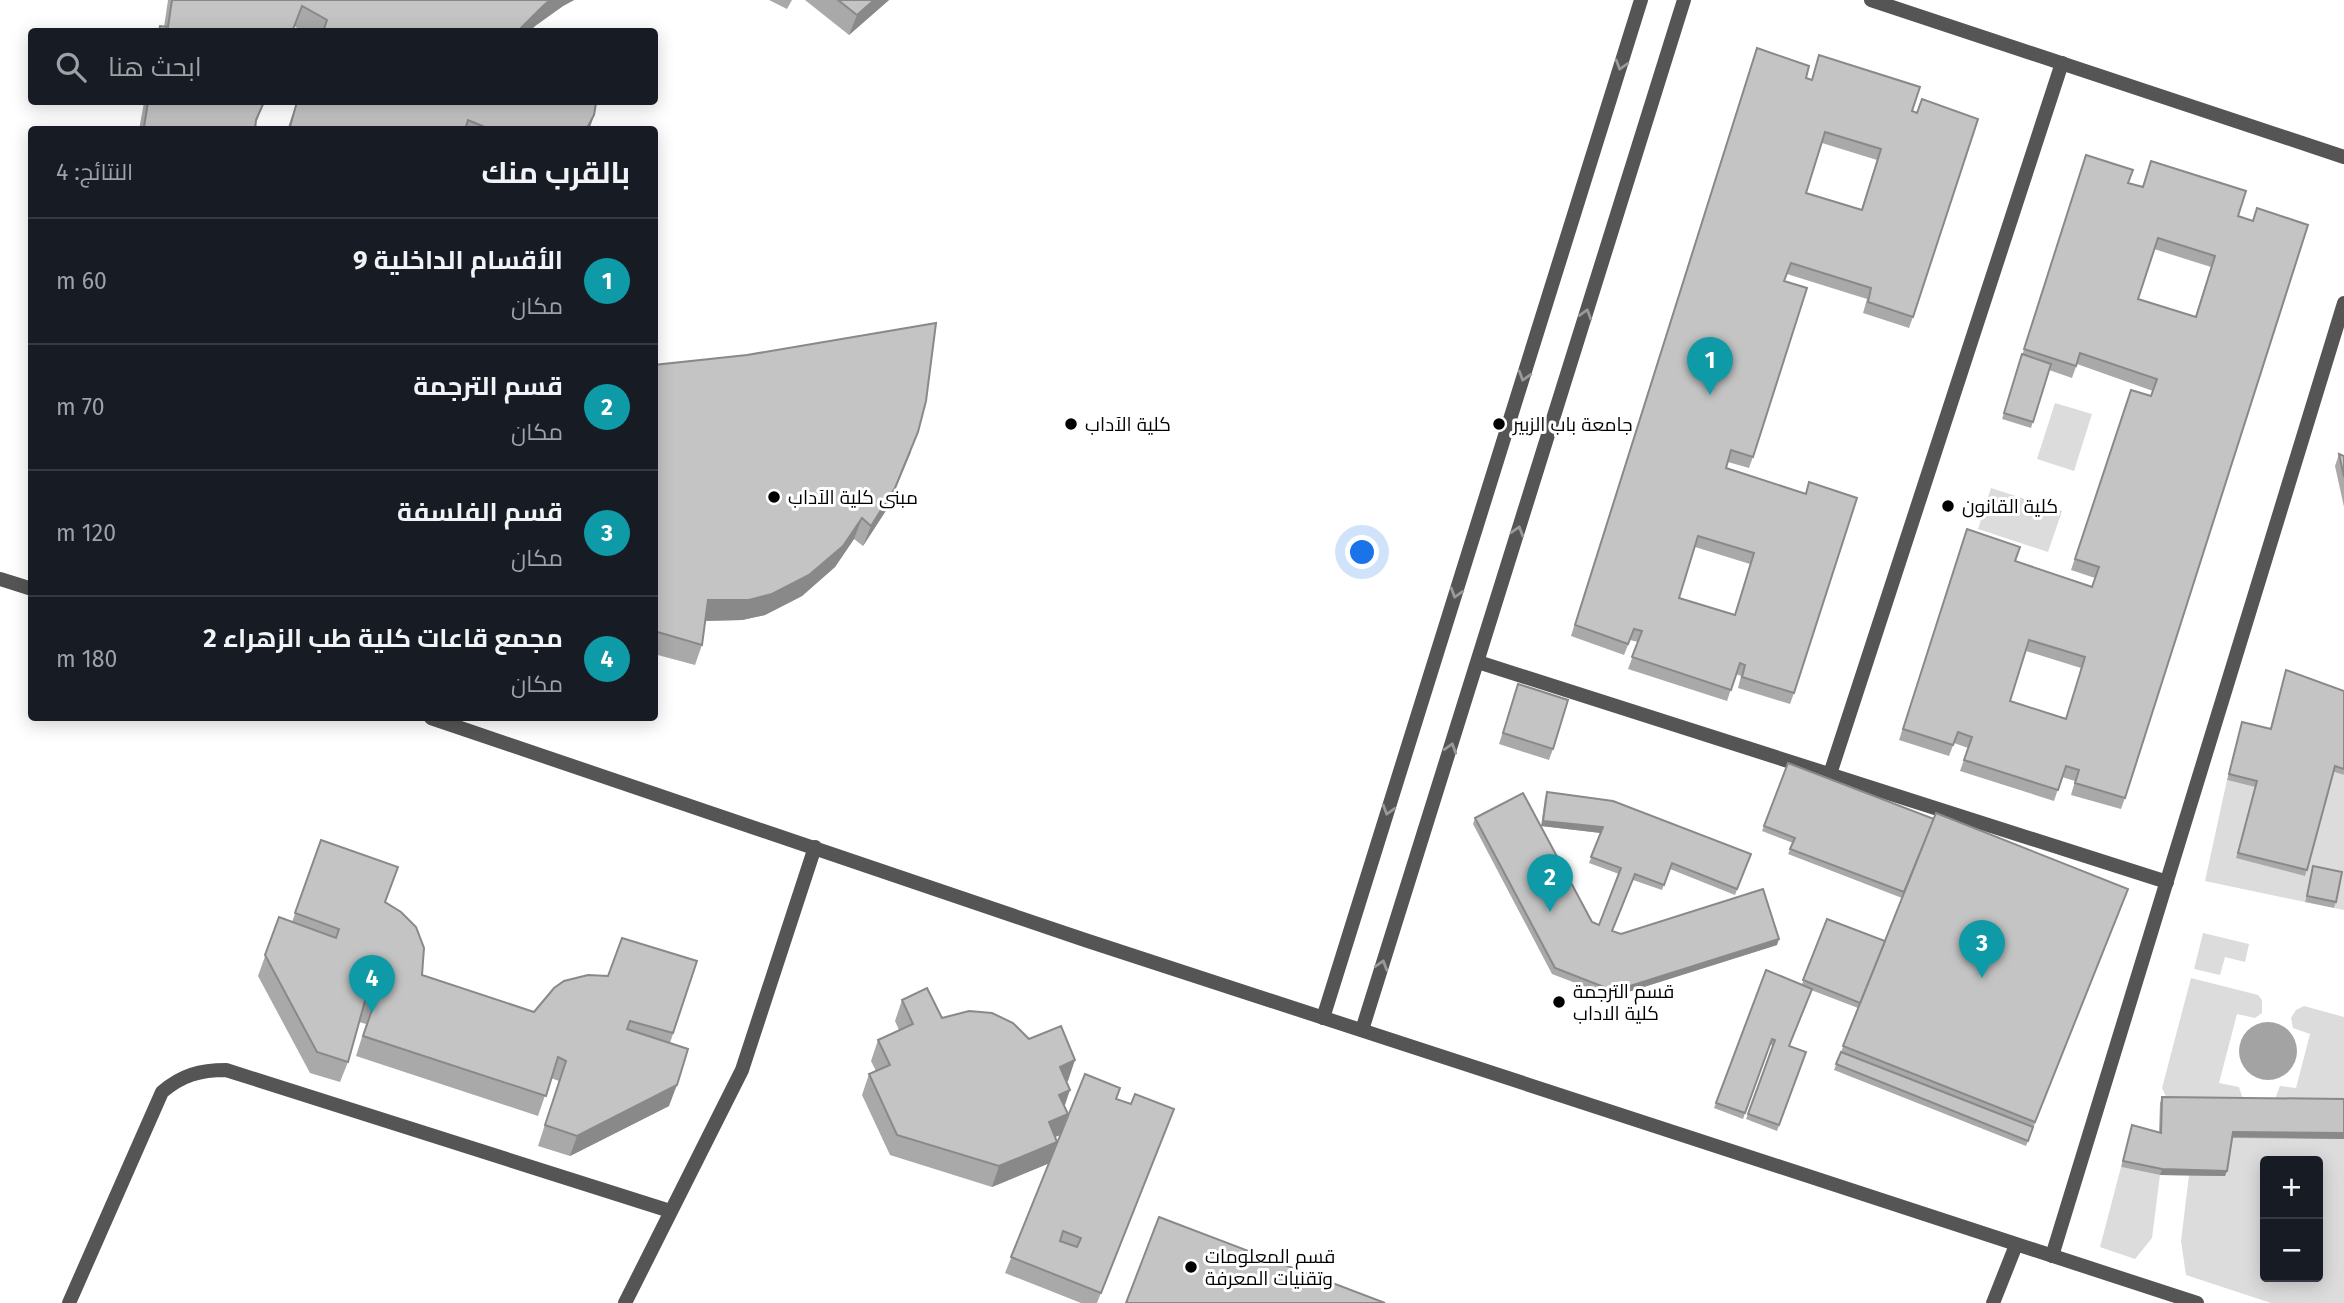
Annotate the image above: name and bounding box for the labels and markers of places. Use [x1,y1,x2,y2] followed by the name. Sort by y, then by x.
[1687,337,1733,395] pin: 1
[1085,413,1171,436] place label: كلية الآداب
[1512,413,1633,436] place label: جامعة باب الزبير
[1063,416,1079,432] marker: كلية الآداب
[1491,416,1507,432] marker: جامعة باب الزبير
[788,486,918,509] place label: مبنى كلية الآداب
[766,489,782,505] marker: مبنى كلية الآداب
[1962,495,2058,518] place label: كلية القانون
[1940,498,1956,514] marker: كلية القانون
[1527,854,1573,912] pin: 2
[1959,920,2005,978] pin: 3
[349,955,395,1013] pin: 4
[1573,980,1674,1025] place label: قسم الترجمة كلية الاداب
[1551,994,1567,1010] marker: قسم الترجمة كلية الاداب
[1205,1245,1335,1290] place label: قسم المعلومات وتقنيات المعرفة
[1183,1259,1199,1275] marker: قسم المعلومات وتقنيات المعرفة

